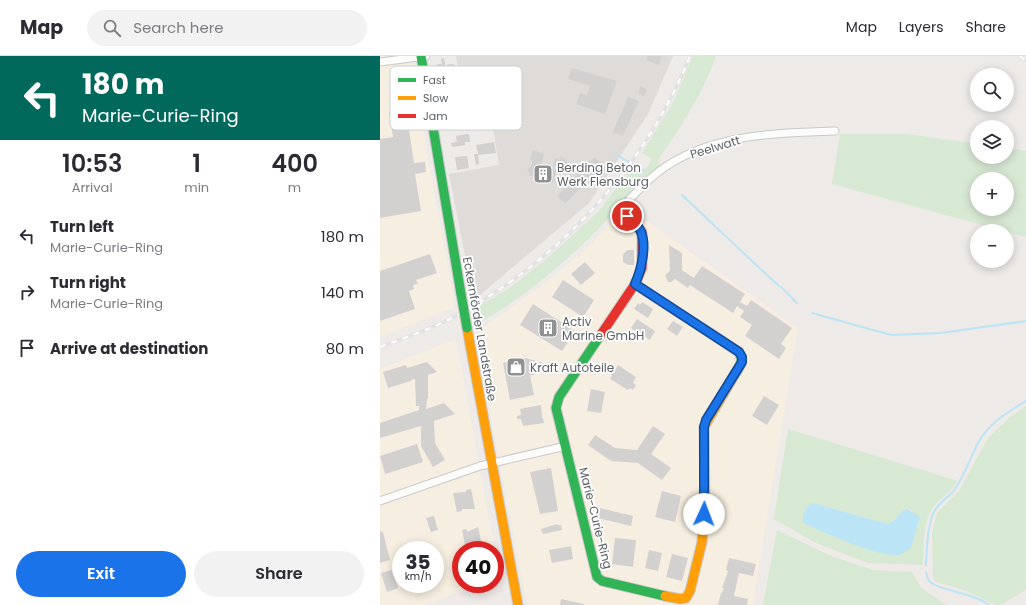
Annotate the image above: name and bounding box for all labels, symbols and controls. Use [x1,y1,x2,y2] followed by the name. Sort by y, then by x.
[87,10,367,46] search box
[20,14,63,41] text: Map
[101,17,123,39] icon: search
[133,17,224,38] text: Search here
[846,17,877,37] text: Map
[899,17,943,37] text: Layers
[965,17,1006,37] text: Share
[82,65,165,104] text: 180 m
[390,66,522,130] legend
[970,68,1014,268] map controls
[970,68,1014,112] button: search
[16,72,68,124] icon: left
[423,72,446,88] text: Fast
[423,90,448,106] text: Slow
[82,103,239,128] text: Marie-Curie-Ring
[423,108,448,124] text: Jam
[970,120,1014,164] button: layers
[688,131,742,163] street label: Peelwatt
[62,147,122,180] text: 10:53
[192,147,201,180] text: 1
[271,147,318,180] text: 400
[557,159,649,190] place label: Berding Beton Werk Flensburg
[532,163,554,185] building icon: Berding Beton Werk Flensburg
[970,172,1014,216] button: +
[72,178,113,197] text: Arrival
[184,178,209,197] text: min
[288,178,301,197] text: m
[610,199,644,233] pin
[616,205,638,227] icon: arrive
[50,216,114,237] text: Turn left
[970,224,1014,268] button: −
[16,225,38,247] icon: left
[321,226,364,247] text: 180 m
[50,238,163,257] text: Marie-Curie-Ring
[459,255,501,403] street label: Eckernförder Landstraße
[50,272,126,293] text: Turn right
[16,281,38,303] icon: right
[321,282,364,303] text: 140 m
[50,294,163,313] text: Marie-Curie-Ring
[562,313,644,344] place label: Activ Marine GmbH
[537,317,559,339] building icon: Activ Marine GmbH
[16,337,38,359] icon: arrive
[50,338,208,359] text: Arrive at destination
[326,338,364,359] text: 80 m
[505,356,527,378] shop icon: Kraft Autoteile
[530,359,614,376] place label: Kraft Autoteile
[575,465,617,571] street label: Marie-Curie-Ring
[683,493,725,535] position arrow
[452,541,504,593] speed limit sign: 40
[405,548,431,576] text: 35
[16,551,186,597] button: Exit
[194,551,364,597] button: Share
[405,569,431,584] text: km/h

